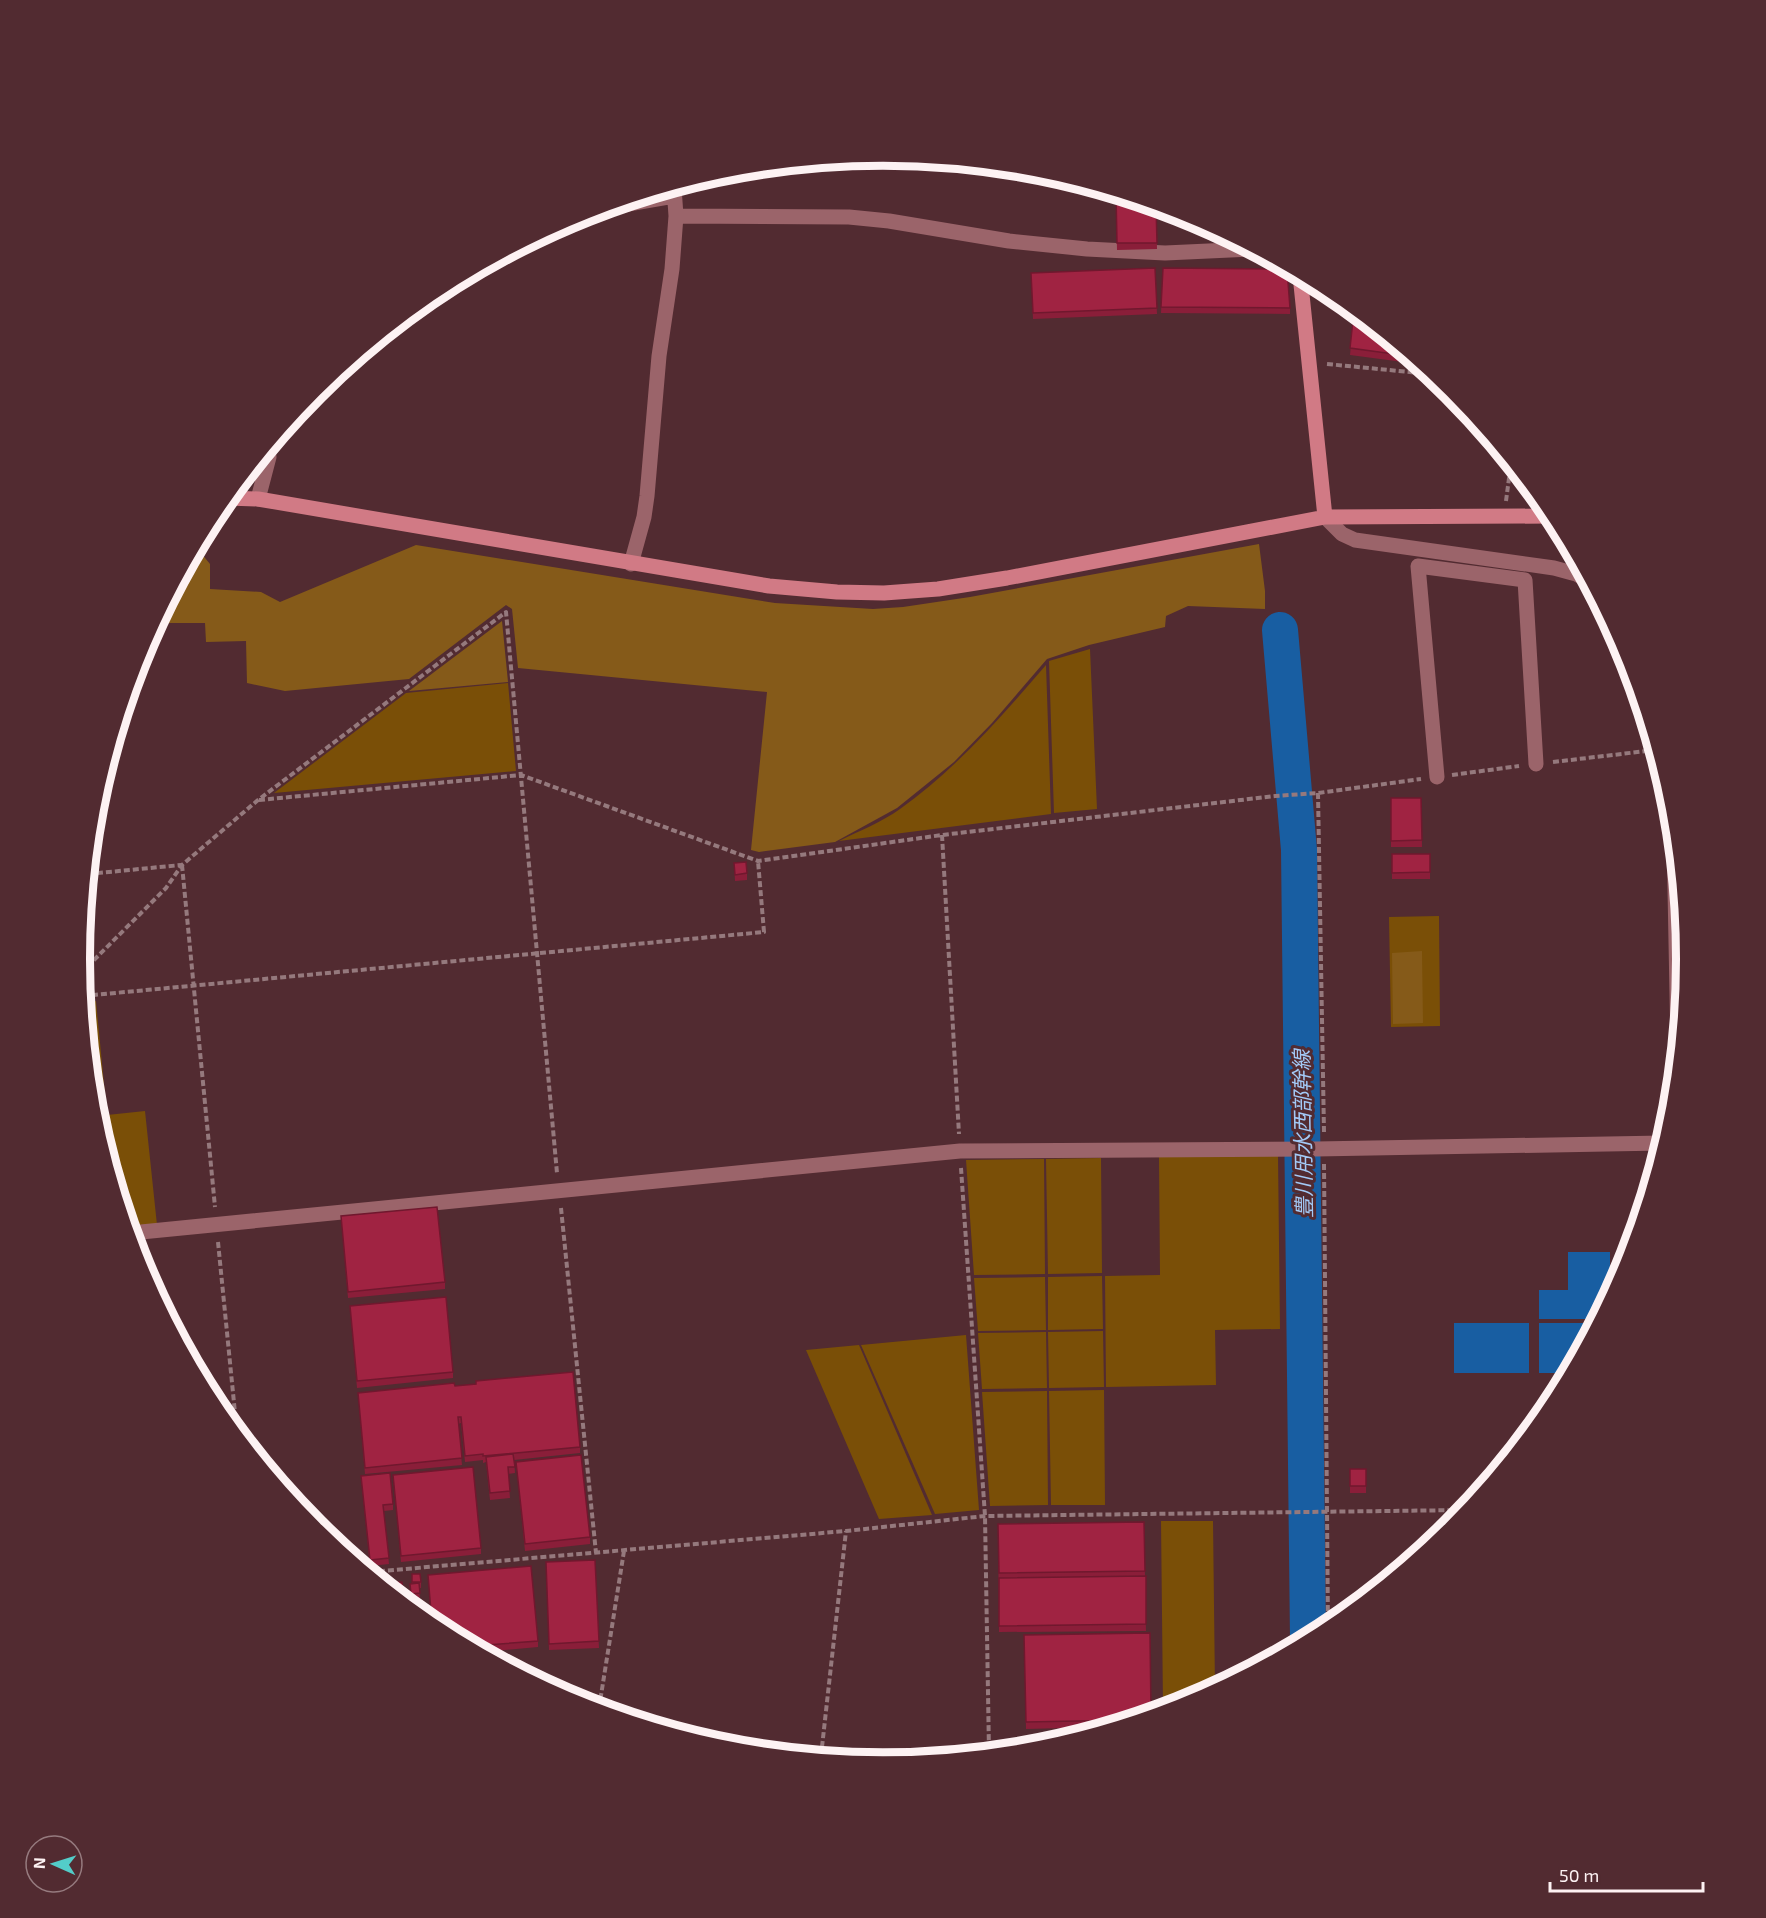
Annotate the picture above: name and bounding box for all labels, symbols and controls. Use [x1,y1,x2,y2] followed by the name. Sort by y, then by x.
[1288,1047,1316,1218] water label: 豊川用水西部幹線
[24,1834,84,1894] north arrow
[1550,1855,1703,1893] scale bar
[29,1857,48,1869] text: N
[1559,1864,1599,1886] text: 50 m

